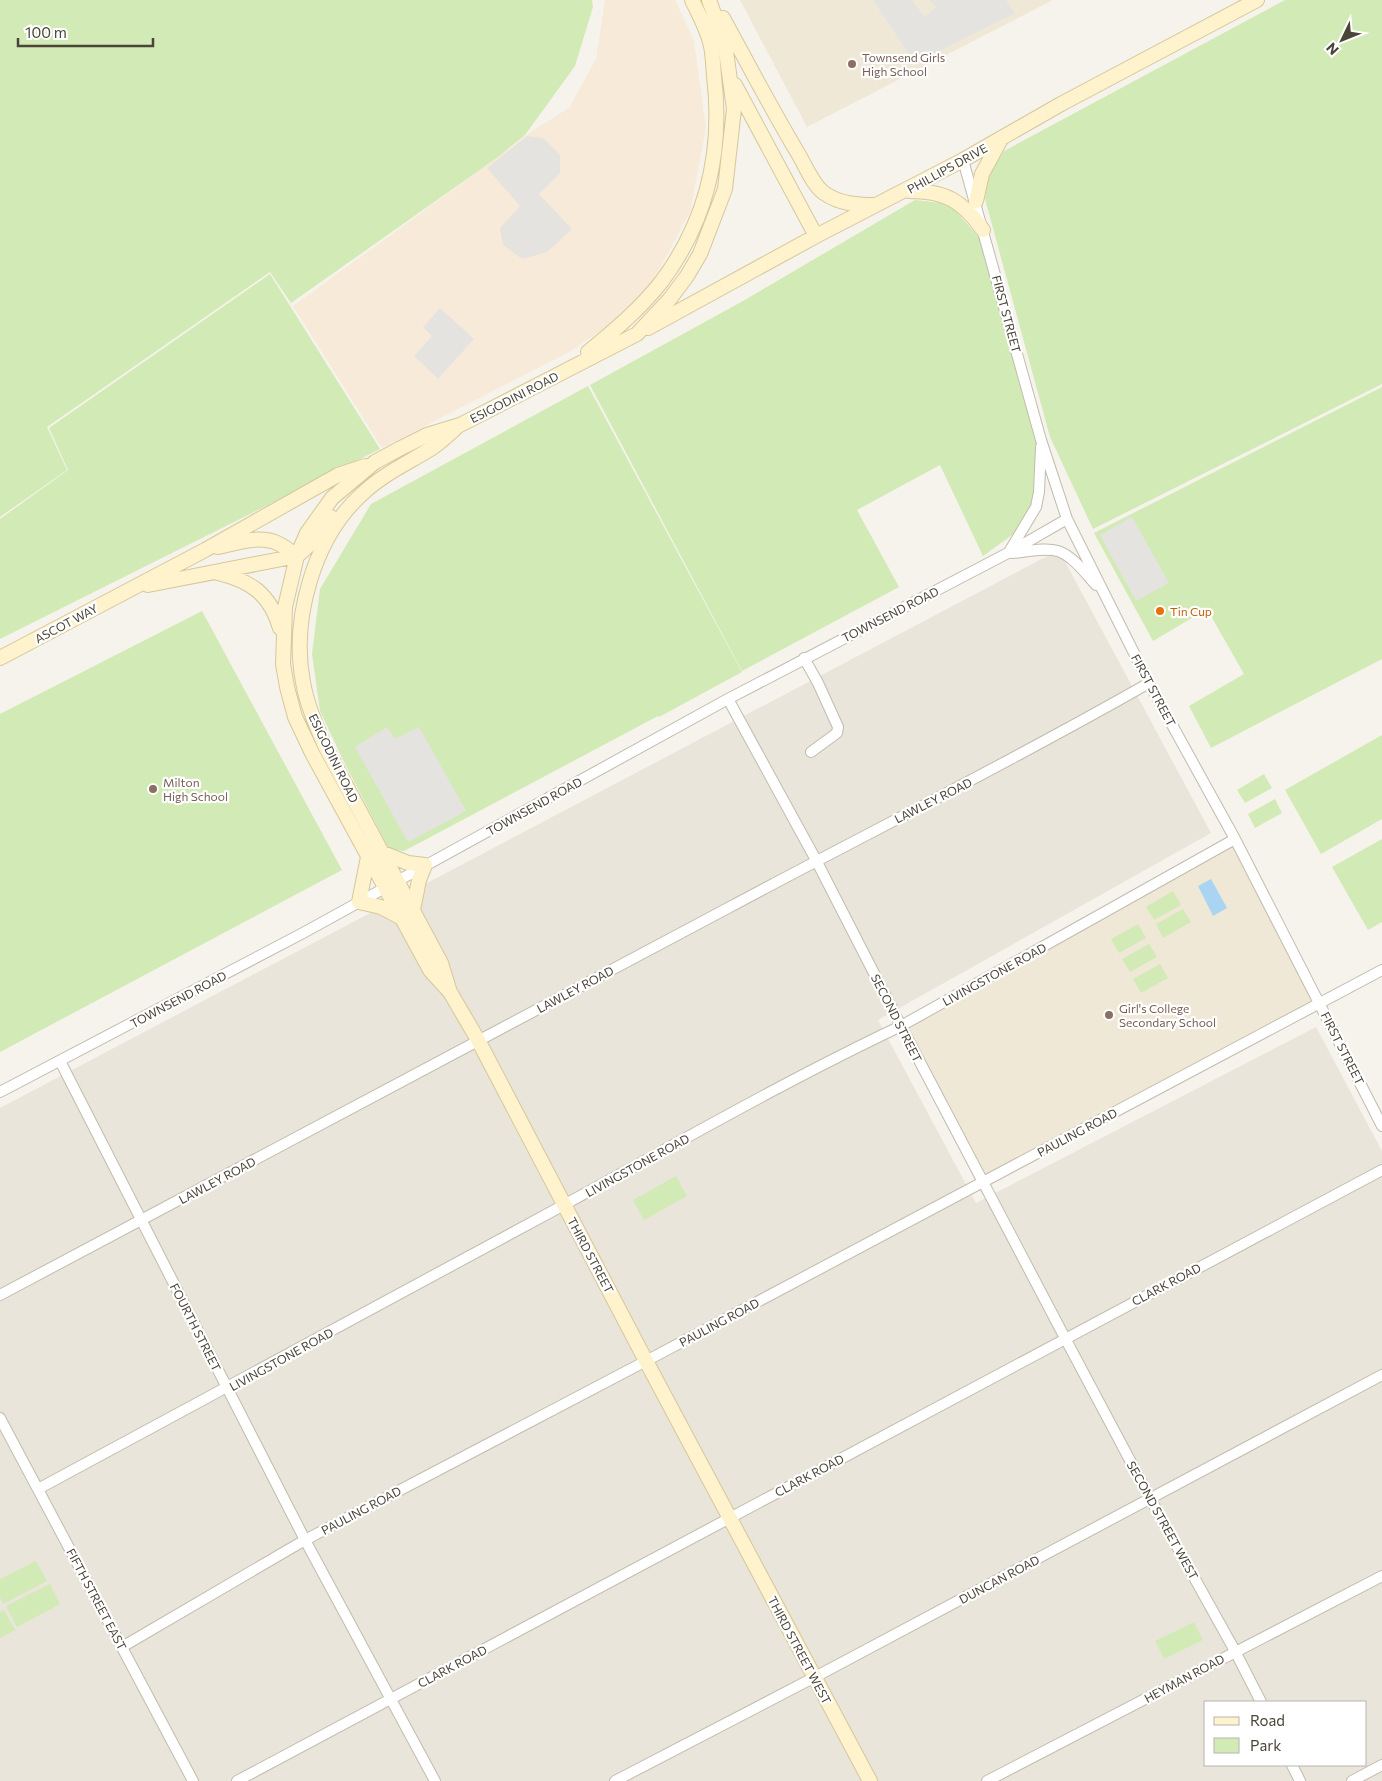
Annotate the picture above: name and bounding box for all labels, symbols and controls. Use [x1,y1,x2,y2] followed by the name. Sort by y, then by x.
[18,15,152,47] scale bar
[1317,15,1367,65] north arrow
[25,23,67,41] text: 100 m
[1322,40,1342,59] text: N
[862,50,945,78] place label: Townsend Girls High School
[846,58,858,70] marker: Townsend Girls High School
[904,140,990,196] street label: PHILLIPS DRIVE
[990,274,1024,355] street label: FIRST STREET
[467,369,561,425] street label: ESIGODINI ROAD
[839,583,941,645] street label: TOWNSEND ROAD
[32,600,100,645] street label: ASCOT WAY
[1170,604,1212,618] place label: Tin Cup
[1154,605,1166,617] marker: Tin Cup
[1129,652,1179,729] street label: FIRST STREET
[306,711,362,805] street label: ESIGODINI ROAD
[484,774,584,838] street label: TOWNSEND ROAD
[892,774,974,826] street label: LAWLEY ROAD
[163,775,228,803] place label: Milton High School
[147,783,159,795] marker: Milton High School
[940,940,1049,1008] street label: LIVINGSTONE ROAD
[534,963,616,1015] street label: LAWLEY ROAD
[128,968,229,1030] street label: TOWNSEND ROAD
[869,972,925,1065] street label: SECOND STREET
[1119,1001,1216,1029] place label: Girl's College Secondary School
[1103,1009,1115,1021] marker: Girl's College Secondary School
[1319,1009,1367,1087] street label: FIRST STREET
[1035,1105,1119,1159] street label: PAULING ROAD
[583,1131,692,1199] street label: LIVINGSTONE ROAD
[176,1154,258,1206] street label: LAWLEY ROAD
[565,1215,617,1296] street label: THIRD STREET
[1129,1260,1203,1308] street label: CLARK ROAD
[168,1281,224,1374] street label: FOURTH STREET
[677,1295,761,1349] street label: PAULING ROAD
[227,1325,336,1393] street label: LIVINGSTONE ROAD
[772,1451,846,1499] street label: CLARK ROAD
[1125,1458,1202,1582] street label: SECOND STREET WEST
[319,1483,403,1537] street label: PAULING ROAD
[64,1546,130,1652] street label: FIFTH STREET EAST
[956,1552,1042,1606] street label: DUNCAN ROAD
[766,1594,834,1707] street label: THIRD STREET WEST
[415,1642,489,1690] street label: CLARK ROAD
[1142,1651,1227,1705] street label: HEYMAN ROAD
[1204,1701,1367,1766] legend
[1250,1711,1285,1729] text: Road
[1250,1736,1281,1754] text: Park

